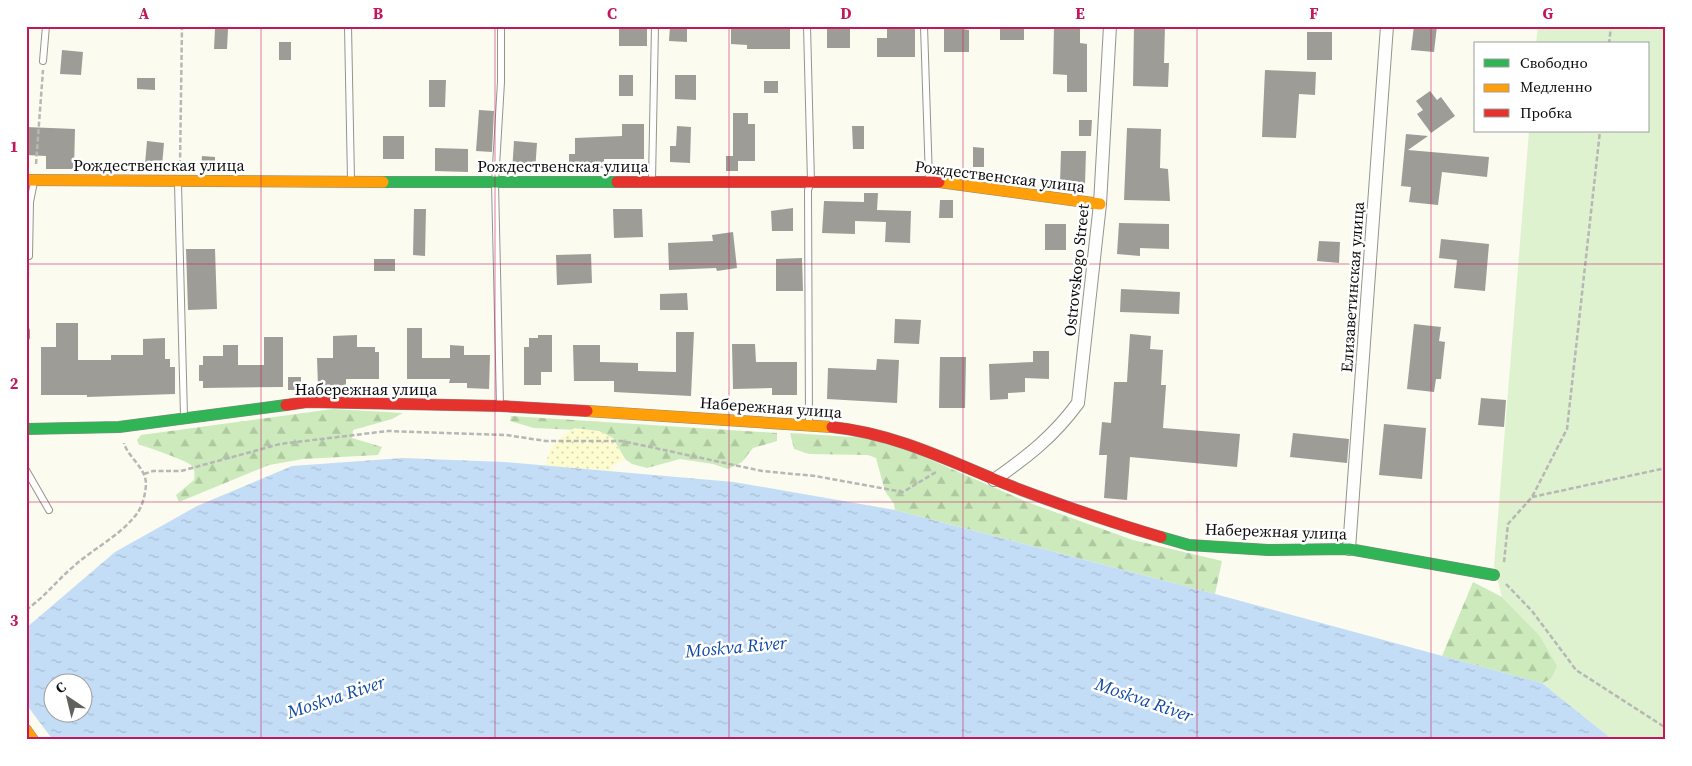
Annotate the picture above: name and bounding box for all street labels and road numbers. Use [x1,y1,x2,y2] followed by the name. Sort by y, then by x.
[73,154,246,176] street label: Рождественская улица
[477,155,650,177] street label: Рождественская улица
[914,155,1087,197] street label: Рождественская улица
[1335,200,1369,373] street label: Елизаветинская улица
[1058,202,1094,337] street label: Ostrovskogo Street
[295,378,438,400] street label: Набережная улица
[699,391,844,423] street label: Набережная улица
[1205,518,1348,545] street label: Набережная улица

